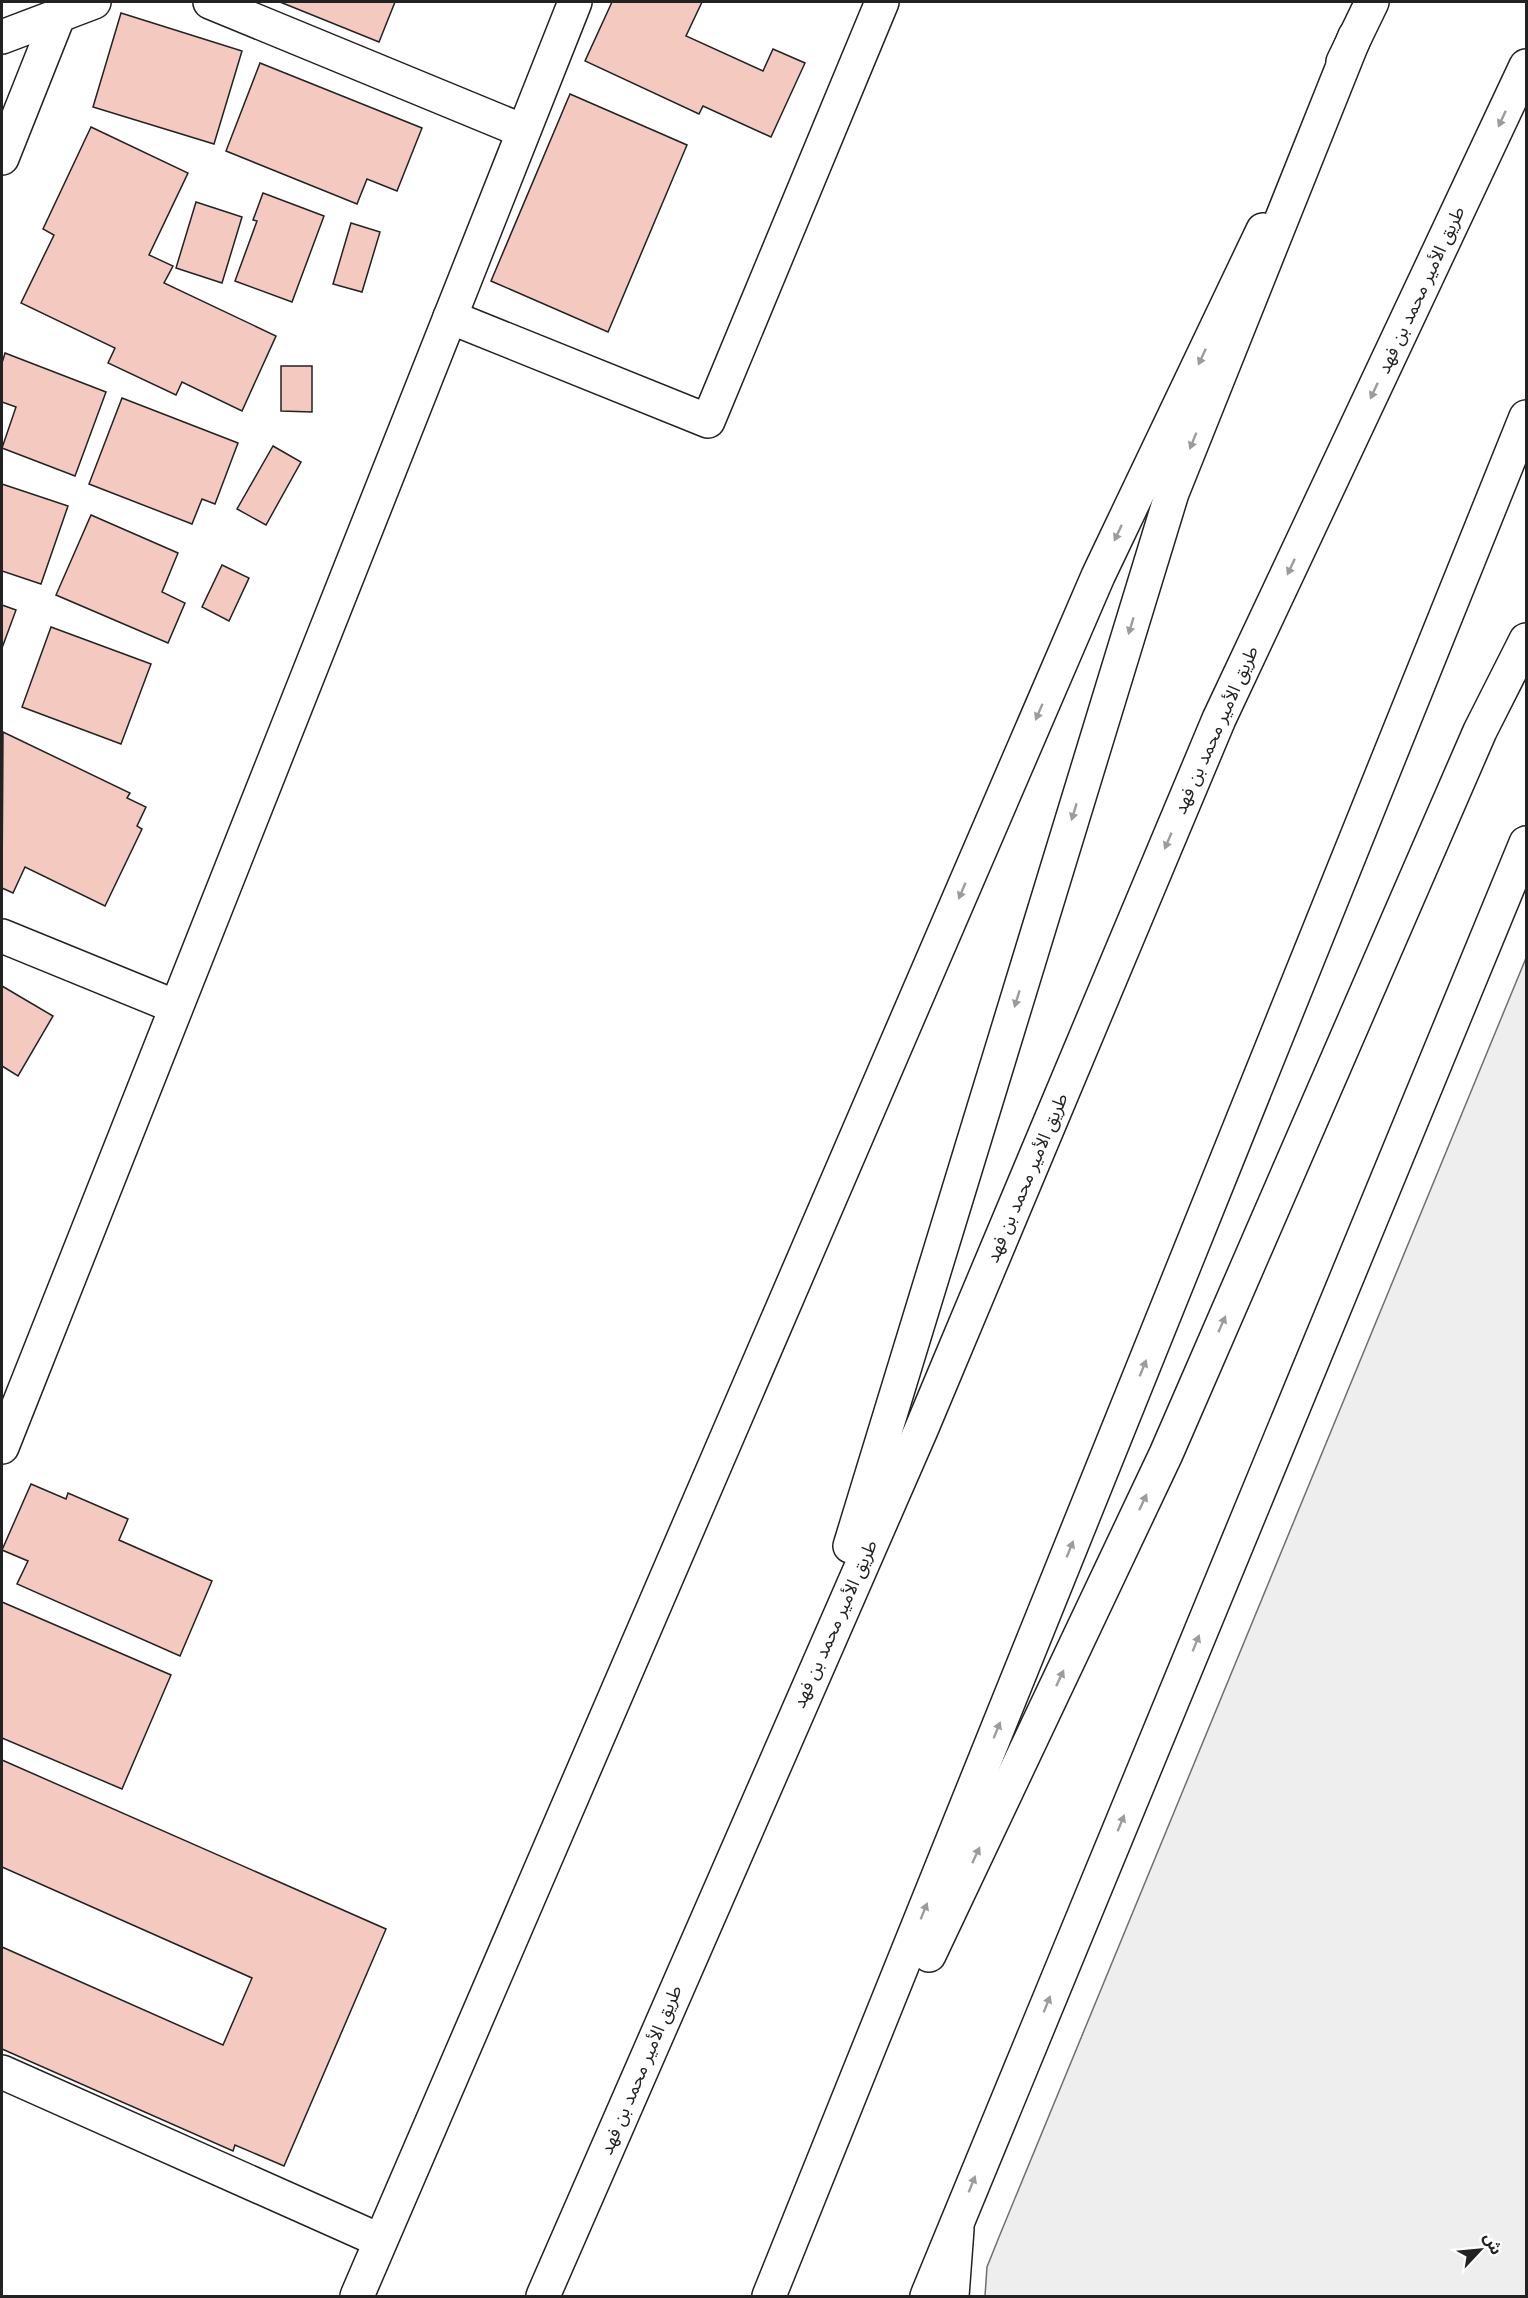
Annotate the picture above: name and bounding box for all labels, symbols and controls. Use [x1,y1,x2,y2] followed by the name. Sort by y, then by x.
[1497,111,1506,128] one-way arrow
[1372,202,1469,377] street label: طريق الأمير محمد بن فهد
[1198,349,1207,366] one-way arrow
[1369,382,1378,399] one-way arrow
[1188,432,1197,450] one-way arrow
[1114,525,1123,542] one-way arrow
[1286,558,1295,575] one-way arrow
[1126,617,1136,635] one-way arrow
[1168,642,1263,818] street label: طريق الأمير محمد بن فهد
[1034,703,1044,721] one-way arrow
[1069,803,1079,821] one-way arrow
[1163,832,1173,850] one-way arrow
[957,882,967,900] one-way arrow
[1012,990,1021,1008] one-way arrow
[980,1090,1073,1266] street label: طريق الأمير محمد بن فهد
[1218,1315,1227,1333] one-way arrow
[1138,1359,1148,1377] one-way arrow
[1138,1494,1147,1511] one-way arrow
[787,1536,882,1712] street label: طريق الأمير محمد بن فهد
[1066,1540,1075,1558] one-way arrow
[1192,1634,1201,1652] one-way arrow
[1055,1670,1064,1687] one-way arrow
[993,1721,1002,1739] one-way arrow
[1116,1814,1126,1832] one-way arrow
[972,1846,981,1863] one-way arrow
[920,1902,930,1920] one-way arrow
[594,1982,687,2158] street label: طريق الأمير محمد بن فهد
[1042,1994,1052,2012] one-way arrow
[968,2175,977,2193] one-way arrow
[1450,2220,1510,2280] north arrow
[1480,2229,1507,2258] text: ش

